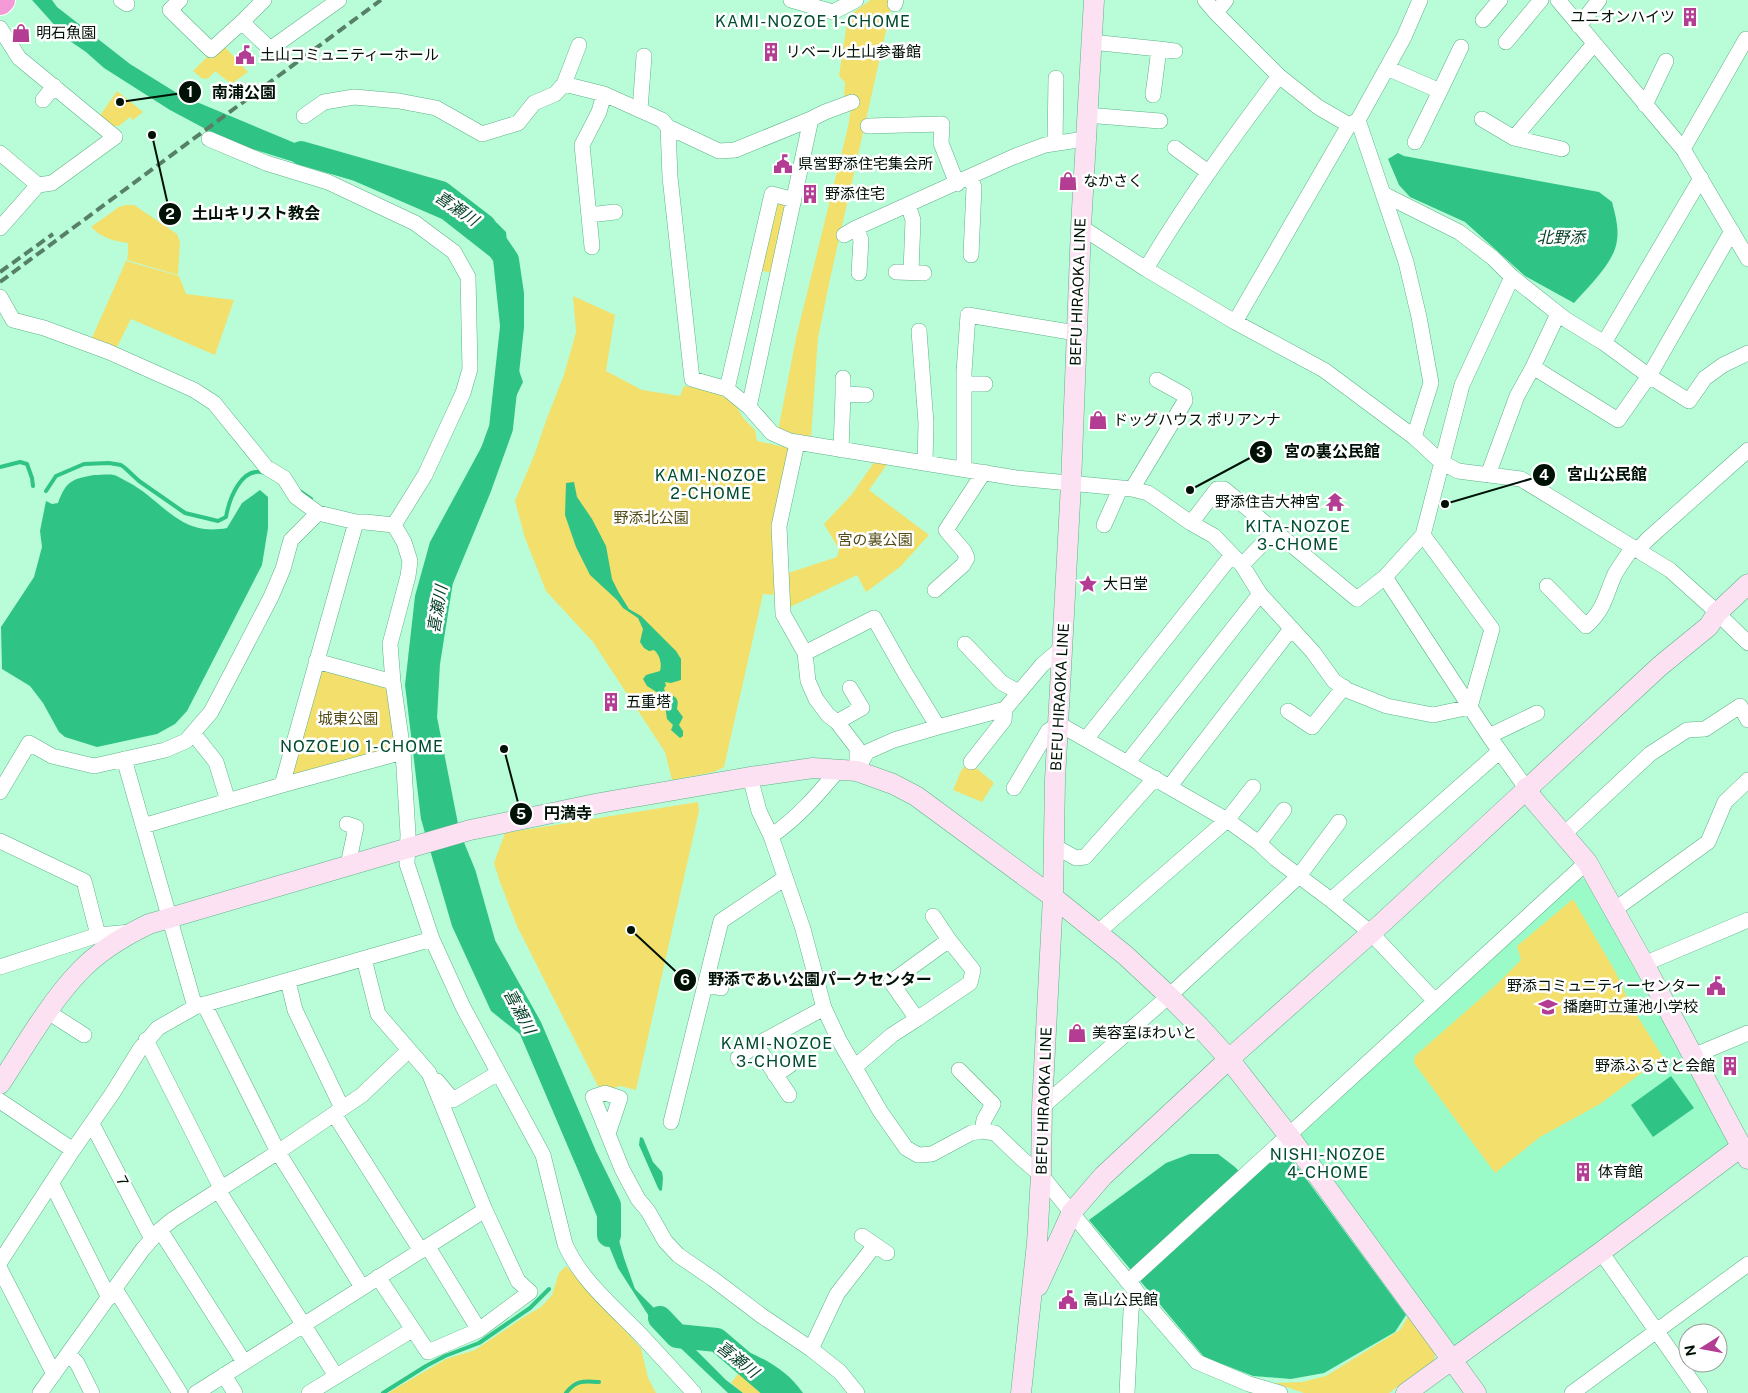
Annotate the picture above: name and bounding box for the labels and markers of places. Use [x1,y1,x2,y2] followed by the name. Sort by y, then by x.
[1679,6,1701,28] building icon: ユニオンハイツ
[1570,8,1675,25] place label: ユニオンハイツ
[10,22,32,44] shop icon: 明石魚園
[36,24,96,41] place label: 明石魚園
[760,41,782,63] building icon: リベール土山参番館
[786,43,921,60] place label: リベール土山参番館
[234,44,256,66] public building icon: 土山コミュニティーホール
[260,46,439,63] place label: 土山コミュニティーホール
[177,76,286,107] callout: 南浦公園
[772,153,794,175] public building icon: 県営野添住宅集会所
[798,155,933,172] place label: 県営野添住宅集会所
[1057,170,1079,192] shop icon: なかさく
[1083,172,1143,189] place label: なかさく
[799,183,821,205] building icon: 野添住宅
[825,185,885,202] place label: 野添住宅
[157,198,330,229] callout: 土山キリスト教会
[1087,409,1109,431] shop icon: ドッグハウス ポリアンナ
[1113,411,1281,428] place label: ドッグハウス ポリアンナ
[1249,436,1390,467] callout: 宮の裏公民館
[1532,459,1657,490] callout: 宮山公民館
[1324,491,1346,513] temple icon: 野添住吉大神宮
[1215,493,1320,510] place label: 野添住吉大神宮
[1077,573,1099,595] place icon: 大日堂
[1103,575,1148,592] place label: 大日堂
[600,691,622,713] building icon: 五重塔
[626,693,671,710] place label: 五重塔
[509,798,602,829] callout: 円満寺
[673,964,942,995] callout: 野添であい公園パークセンター
[1705,975,1727,997] public building icon: 野添コミュニティーセンター
[1507,977,1701,994] place label: 野添コミュニティーセンター
[1537,996,1559,1018] school or university icon: 播磨町立蓮池小学校
[1563,998,1698,1015] place label: 播磨町立蓮池小学校
[1066,1022,1088,1044] shop icon: 美容室ほわいと
[1092,1024,1197,1041] place label: 美容室ほわいと
[1719,1055,1741,1077] building icon: 野添ふるさと会館
[1595,1057,1715,1074] place label: 野添ふるさと会館
[1572,1161,1594,1183] building icon: 体育館
[1598,1163,1643,1180] place label: 体育館
[1057,1289,1079,1311] public building icon: 高山公民館
[1083,1291,1158,1308] place label: 高山公民館

